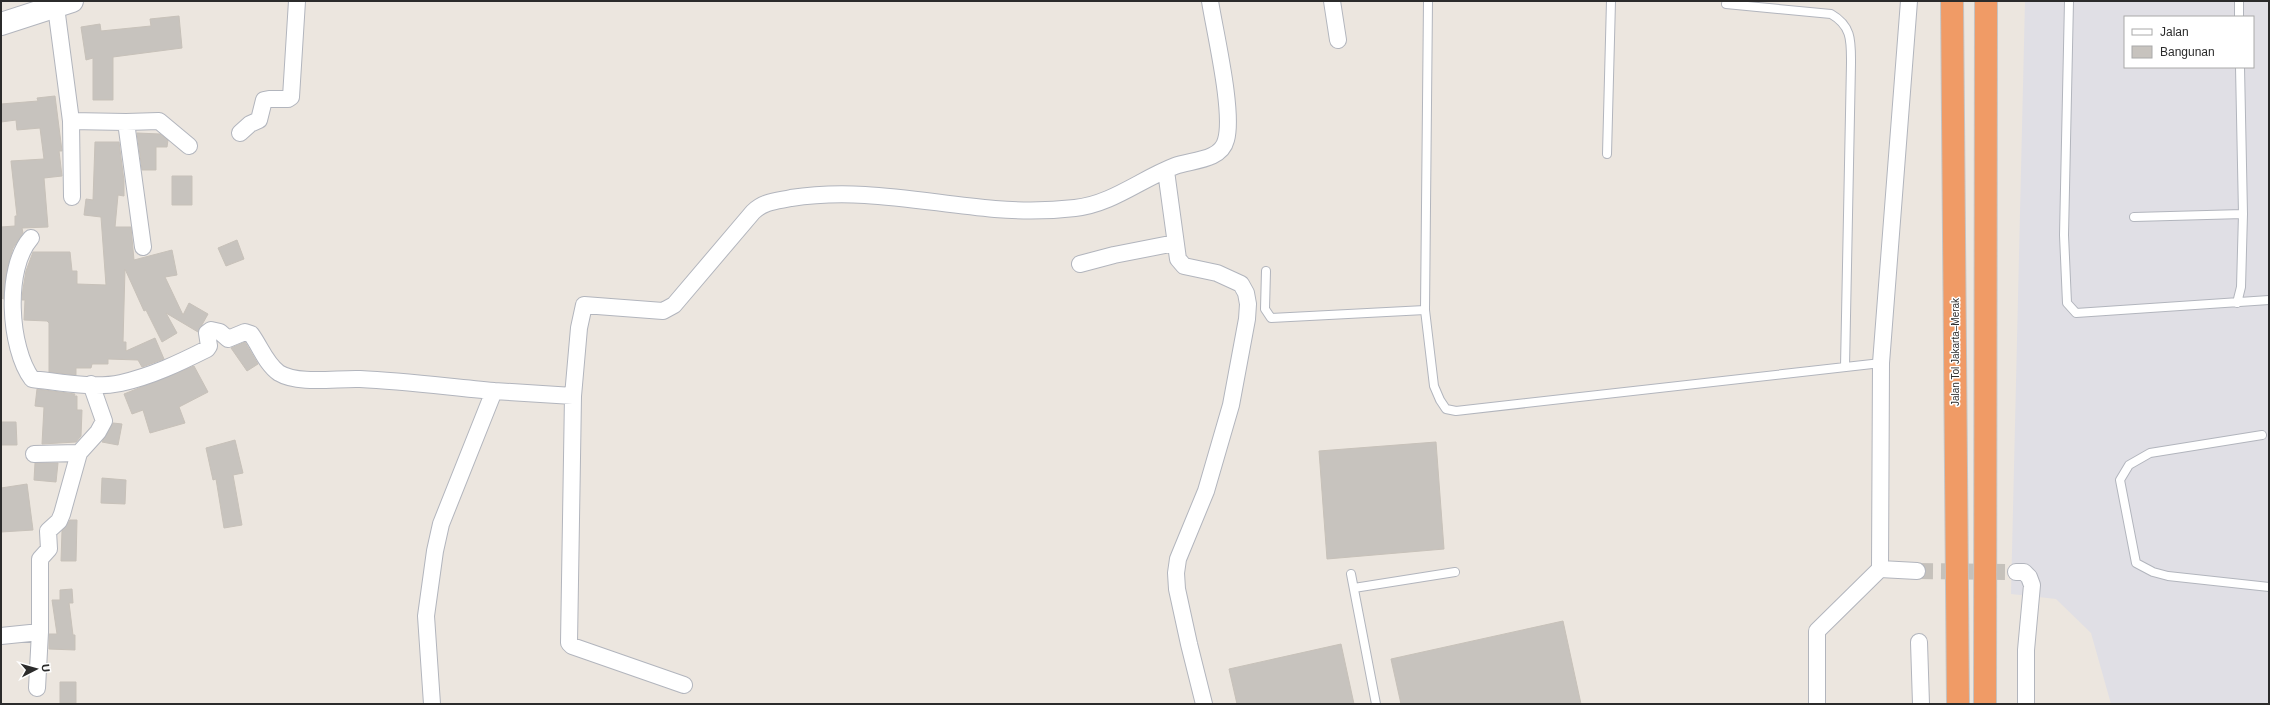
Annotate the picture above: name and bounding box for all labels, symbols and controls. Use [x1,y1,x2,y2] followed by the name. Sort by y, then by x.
[2124,16,2254,68] legend
[2160,25,2189,39] text: Jalan
[2160,45,2215,59] text: Bangunan
[1950,297,1961,406] street label: Jalan Tol Jakarta–Merak
[16,649,56,689] north arrow
[40,663,52,673] text: U

